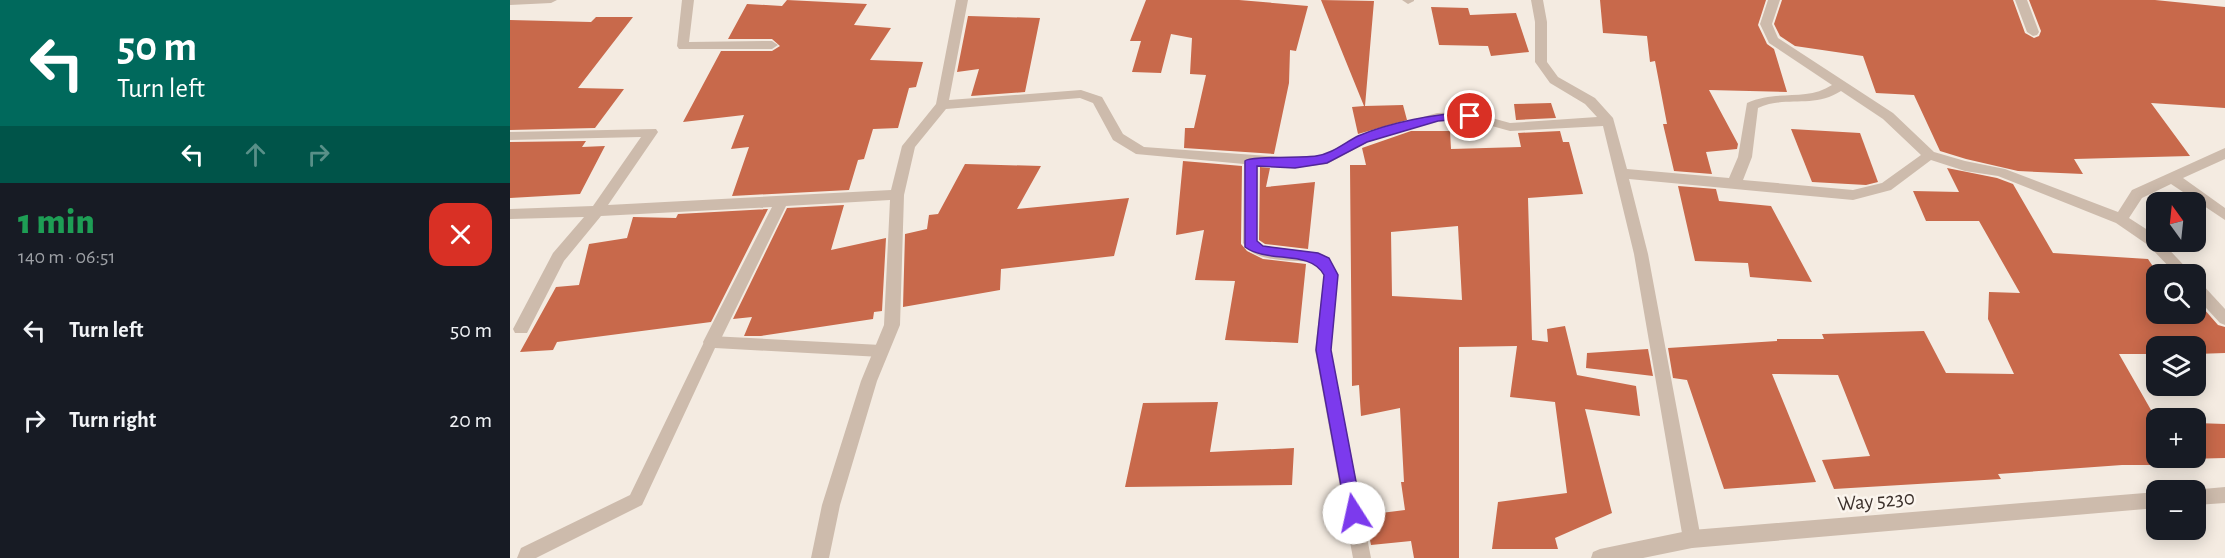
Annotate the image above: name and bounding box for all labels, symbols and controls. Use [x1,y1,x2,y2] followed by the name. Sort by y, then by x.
[18,24,96,102] icon: left
[117,26,197,68] text: 50 m
[117,75,205,102] text: Turn left
[1444,90,1495,141] pin
[1453,99,1486,132] icon: arrive
[176,138,209,171] icon: left
[239,138,272,171] icon: ahead
[302,138,335,171] icon: right
[2146,192,2206,252] north arrow
[2146,192,2206,540] map controls
[429,203,492,266] button: close
[18,204,95,240] text: 1 min
[18,247,115,267] text: 140 m · 06:51
[2146,264,2206,324] button: search
[18,314,51,347] icon: left
[69,319,143,341] text: Turn left
[450,319,492,341] text: 50 m
[2146,336,2206,396] button: layers
[18,404,51,437] icon: right
[2146,408,2206,468] button: +
[69,409,156,431] text: Turn right
[449,409,492,431] text: 20 m
[2146,480,2206,540] button: −
[1322,481,1386,545] position arrow
[1836,487,1916,515] street label: Way 5230

